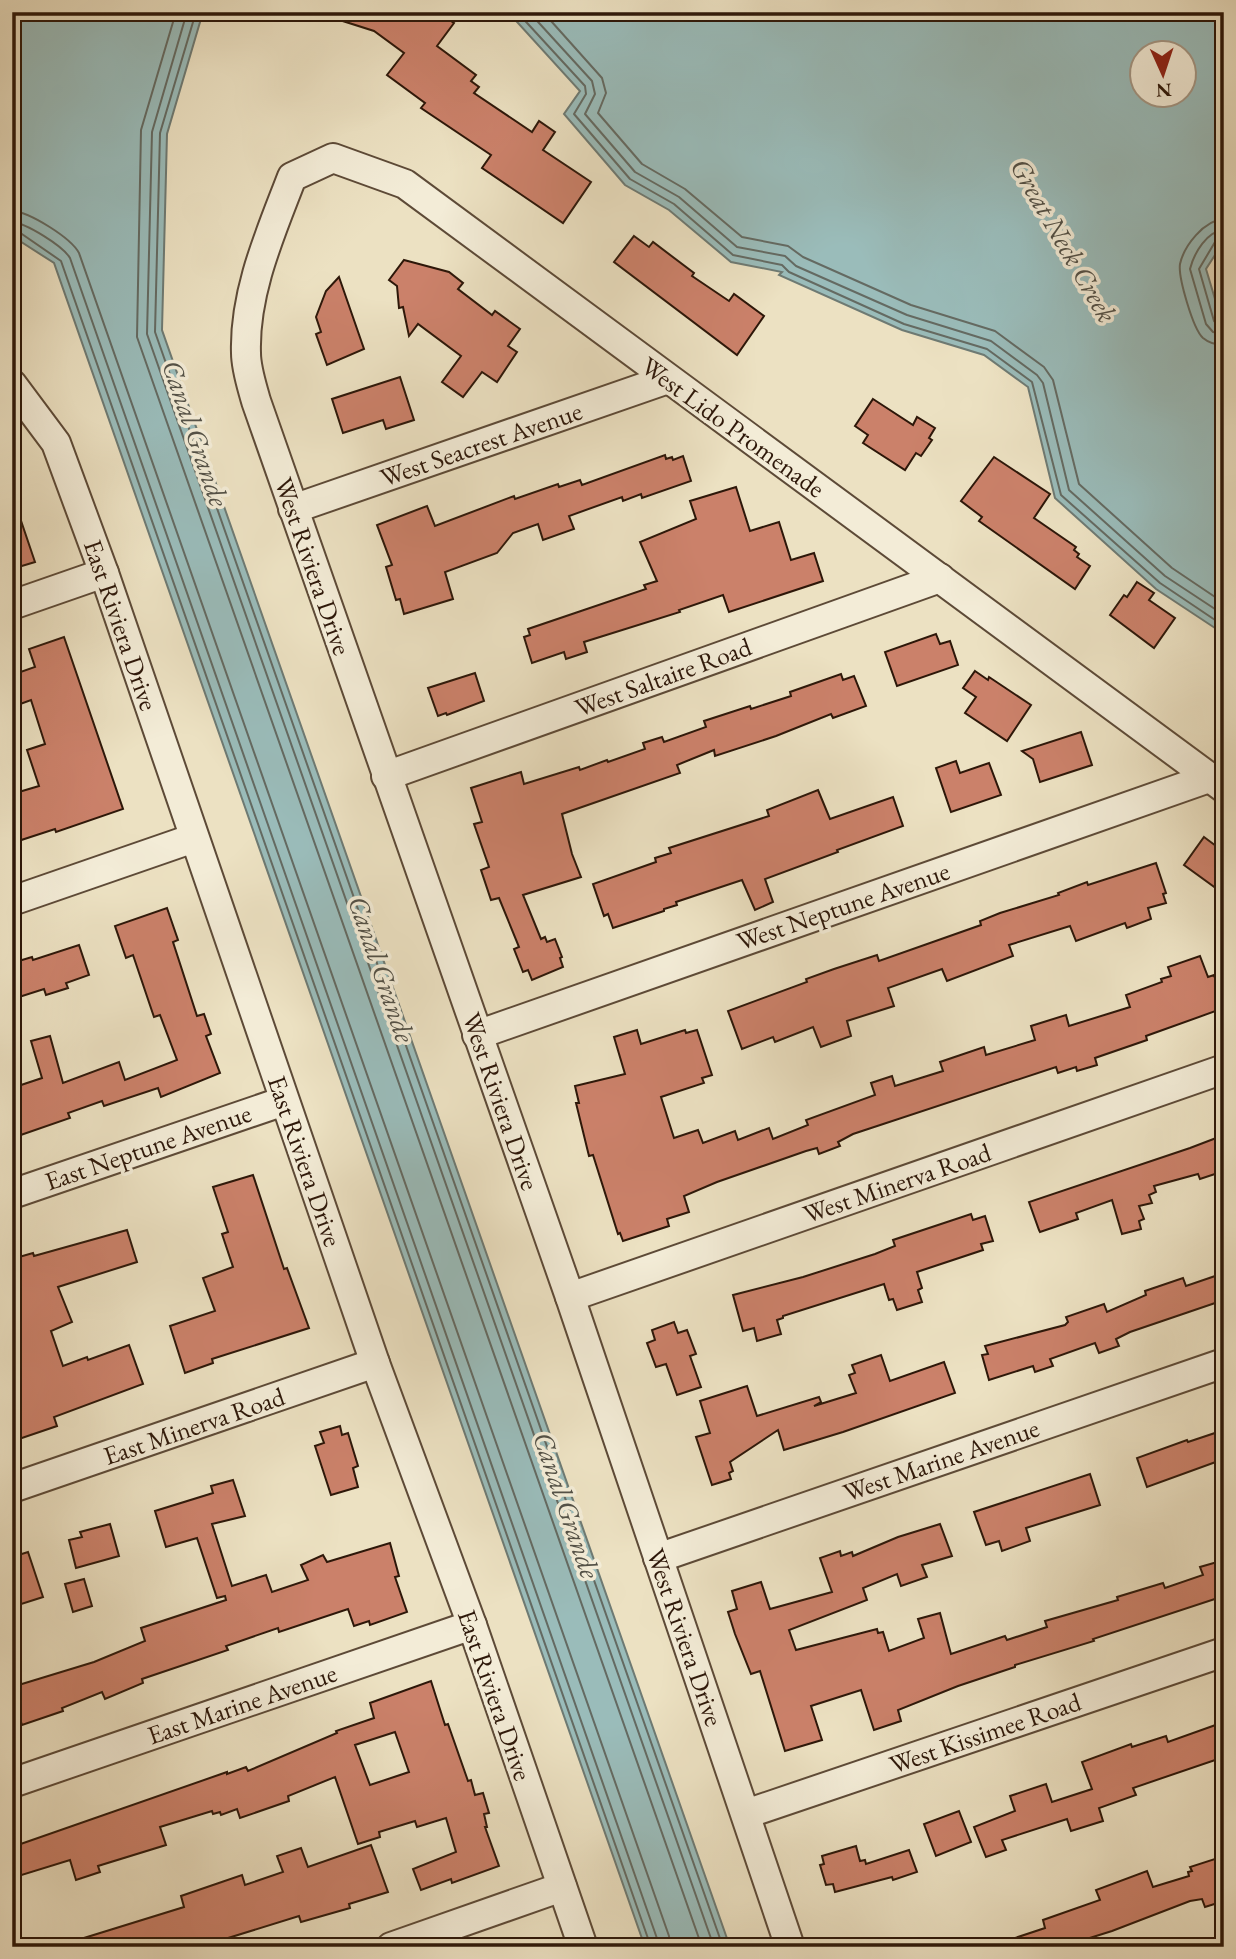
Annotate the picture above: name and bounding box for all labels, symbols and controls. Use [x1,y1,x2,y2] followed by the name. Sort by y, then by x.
[1128,38,1198,108] north arrow
[1155,78,1172,103] text: N
[1002,151,1126,329] water label: Great Neck Creek
[634,349,832,505] street label: West Lido Promenade
[154,355,238,512] water label: Canal Grande
[376,394,586,494] street label: West Seacrest Avenue
[267,473,359,659] street label: West Riviera Drive
[76,535,166,715] street label: East Riviera Drive
[570,629,757,725] street label: West Saltaire Road
[732,854,954,958] street label: West Neptune Avenue
[340,891,424,1048] water label: Canal Grande
[455,1008,547,1194] street label: West Riviera Drive
[260,1071,350,1251] street label: East Riviera Drive
[40,1096,256,1198] street label: East Neptune Avenue
[799,1135,996,1231] street label: West Minerva Road
[99,1379,290,1473] street label: East Minerva Road
[838,1411,1044,1509] street label: West Marine Avenue
[525,1427,609,1584] water label: Canal Grande
[639,1544,731,1730] street label: West Riviera Drive
[450,1605,540,1785] street label: East Riviera Drive
[143,1656,341,1752] street label: East Marine Avenue
[885,1684,1086,1782] street label: West Kissimee Road

